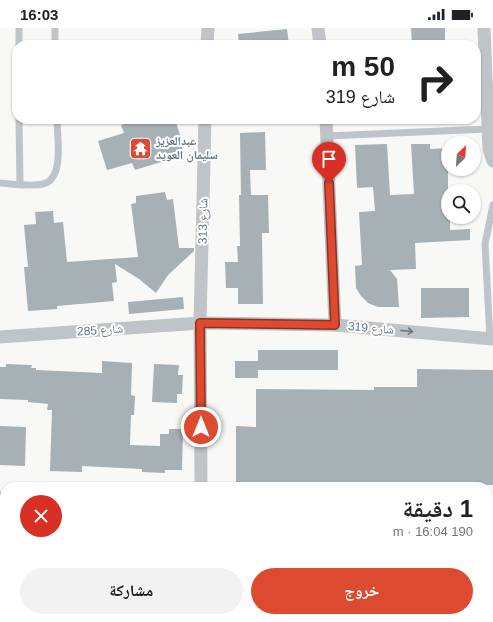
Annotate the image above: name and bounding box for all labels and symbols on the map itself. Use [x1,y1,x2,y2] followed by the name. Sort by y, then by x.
[155,134,218,163] place label: عبدالعزيز سليمان العويد
[128,135,154,161] temple icon: عبدالعزيز سليمان العويد
[441,136,481,176] north arrow
[312,142,346,183] pin
[196,198,211,244] street label: شارع 313
[347,319,395,338] street label: شارع 319
[76,321,124,340] street label: شارع 285
[400,328,413,335] one-way arrow
[180,406,222,448] position arrow

